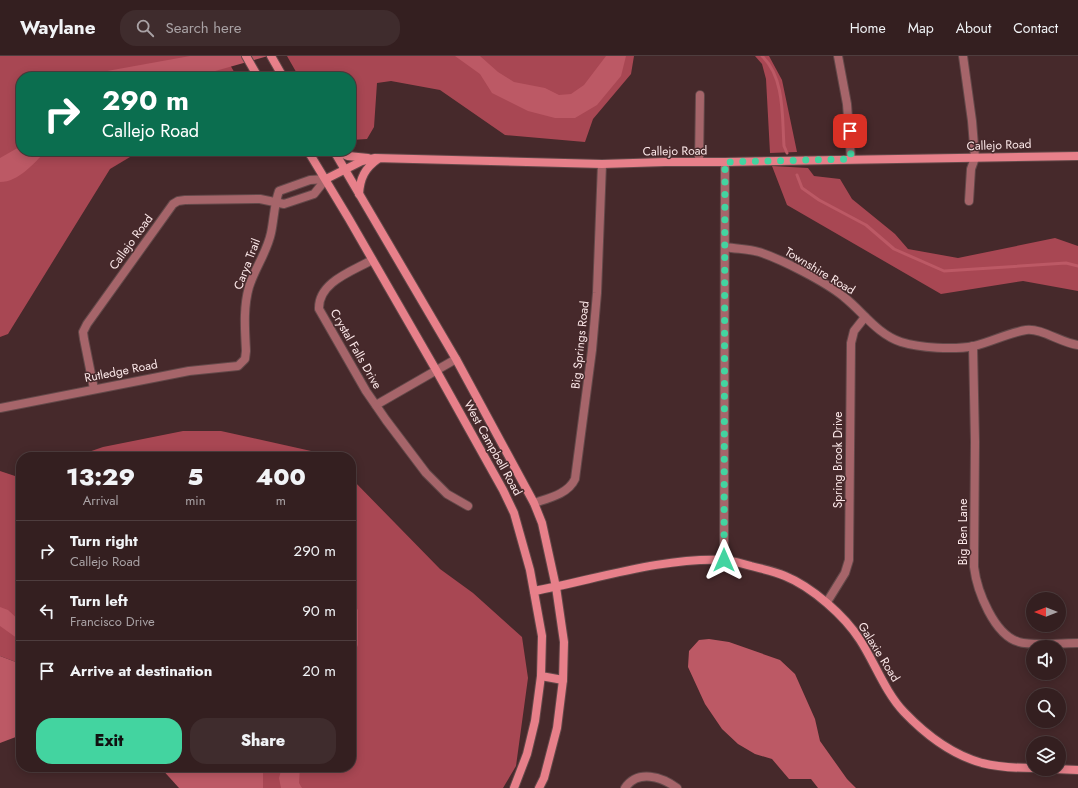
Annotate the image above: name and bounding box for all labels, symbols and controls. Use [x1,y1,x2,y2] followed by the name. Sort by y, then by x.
[120,10,400,46] search box
[20,14,96,41] text: Waylane
[134,17,156,39] icon: search
[166,17,241,39] text: Search here
[850,18,886,38] text: Home
[908,18,934,38] text: Map
[956,18,991,38] text: About
[1013,18,1058,38] text: Contact
[102,80,189,121] text: 290 m
[36,88,88,140] icon: right
[833,114,867,148] pin
[102,118,199,144] text: Callejo Road
[839,120,861,142] icon: arrive
[966,135,1032,155] street label: Callejo Road
[642,141,708,161] street label: Callejo Road
[105,211,157,273] street label: Callejo Road
[229,236,265,292] street label: Carya Trail
[781,243,859,299] street label: Townshire Road
[566,300,594,390] street label: Big Springs Road
[326,306,386,392] street label: Crystal Falls Drive
[83,355,159,387] street label: Rutledge Road
[459,397,527,499] street label: West Campbell Road
[829,412,847,508] street label: Spring Brook Drive
[66,459,135,494] text: 13:29
[187,459,203,494] text: 5
[256,459,306,494] text: 400
[83,491,119,510] text: Arrival
[185,491,206,510] text: min
[276,491,286,510] text: m
[954,499,972,565] street label: Big Ben Lane
[70,530,138,552] text: Turn right
[703,539,745,581] position arrow
[36,540,58,562] icon: right
[294,540,336,562] text: 290 m
[70,552,140,571] text: Callejo Road
[70,590,128,612] text: Turn left
[1026,592,1066,632] north arrow
[1026,592,1066,776] map controls
[36,600,58,622] icon: left
[302,600,336,622] text: 90 m
[70,612,155,631] text: Francisco Drive
[853,619,905,685] street label: Galaxie Road
[1026,640,1066,680] button: sound
[36,660,58,682] icon: arrive
[70,660,212,682] text: Arrive at destination
[302,660,336,682] text: 20 m
[1026,688,1066,728] button: search
[36,718,182,764] button: Exit
[190,718,336,764] button: Share
[1026,736,1066,776] button: layers

